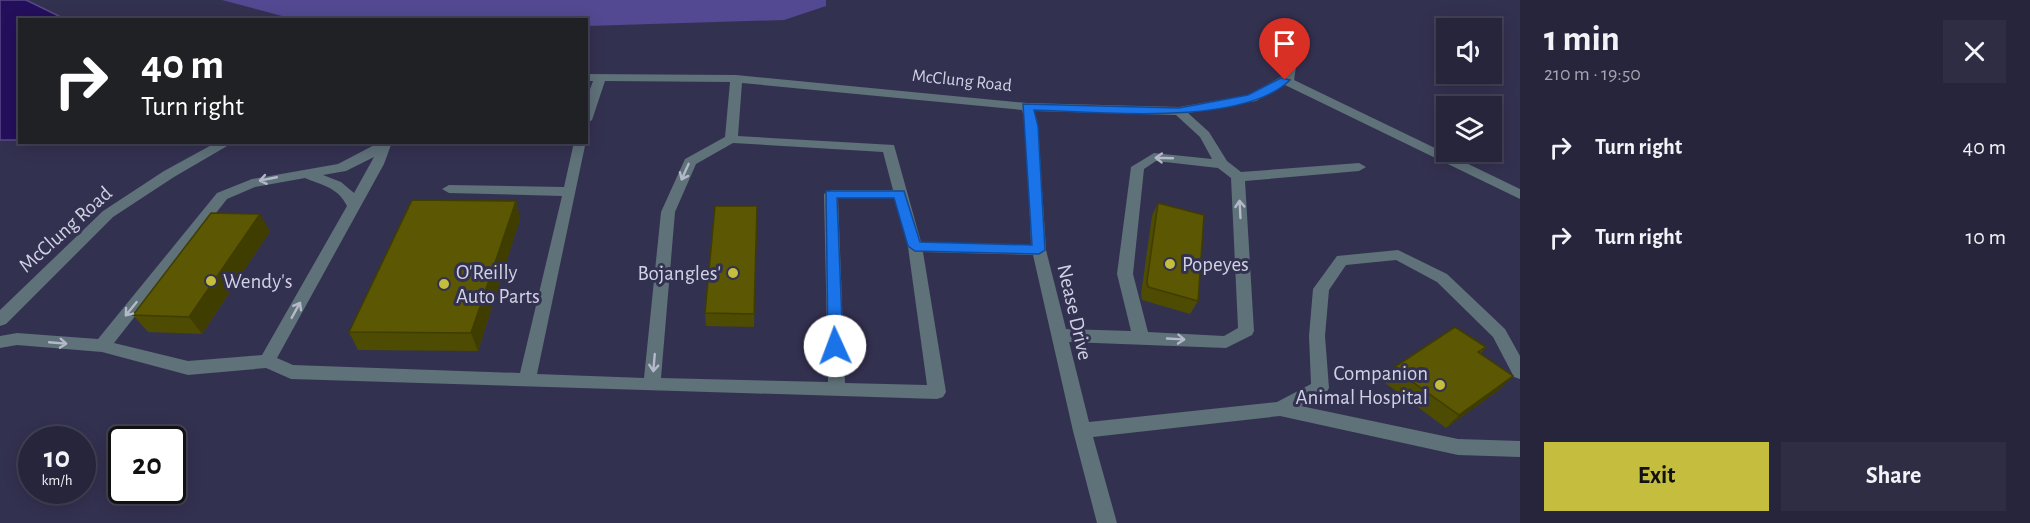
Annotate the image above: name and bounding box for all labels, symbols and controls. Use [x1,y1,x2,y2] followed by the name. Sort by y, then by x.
[1259,18,1310,80] pin
[1436,18,1502,162] map controls
[1436,18,1502,84] button: sound
[1943,20,2006,83] button: close
[1544,21,1620,57] text: 1 min
[1268,27,1301,60] icon: arrive
[42,42,120,120] icon: right
[141,44,224,86] text: 40 m
[1544,64,1641,84] text: 210 m · 19:50
[911,67,1013,95] street label: McClung Road
[141,93,244,120] text: Turn right
[1436,96,1502,162] button: layers
[1544,131,1577,164] icon: right
[1595,136,1682,158] text: Turn right
[1963,136,2006,158] text: 40 m
[1155,152,1175,163] one-way arrow
[679,163,691,181] one-way arrow
[259,174,279,185] one-way arrow
[15,182,116,276] street label: McClung Road
[1234,200,1245,220] one-way arrow
[1544,221,1577,254] icon: right
[1595,226,1682,248] text: Turn right
[1966,226,2006,248] text: 10 m
[1182,254,1249,275] place label: Popeyes
[1163,257,1177,271] marker: Popeyes
[456,262,540,307] place label: O'Reilly Auto Parts
[1053,262,1096,362] street label: Nease Drive
[637,263,721,284] place label: Bojangles'
[726,266,740,280] marker: Bojangles'
[223,271,292,292] place label: Wendy's
[204,274,218,288] marker: Wendy's
[437,277,451,291] marker: O'Reilly Auto Parts
[125,301,138,317] one-way arrow
[290,301,302,318] one-way arrow
[803,314,867,378] position arrow
[1165,334,1185,345] one-way arrow
[48,338,68,349] one-way arrow
[648,353,659,373] one-way arrow
[1296,363,1428,408] place label: Companion Animal Hospital
[1433,378,1447,392] marker: Companion Animal Hospital
[108,426,186,504] speed limit sign: 20
[1544,442,1769,511] button: Exit
[1781,442,2006,511] button: Share
[44,443,70,473] text: 10
[42,473,72,488] text: km/h

